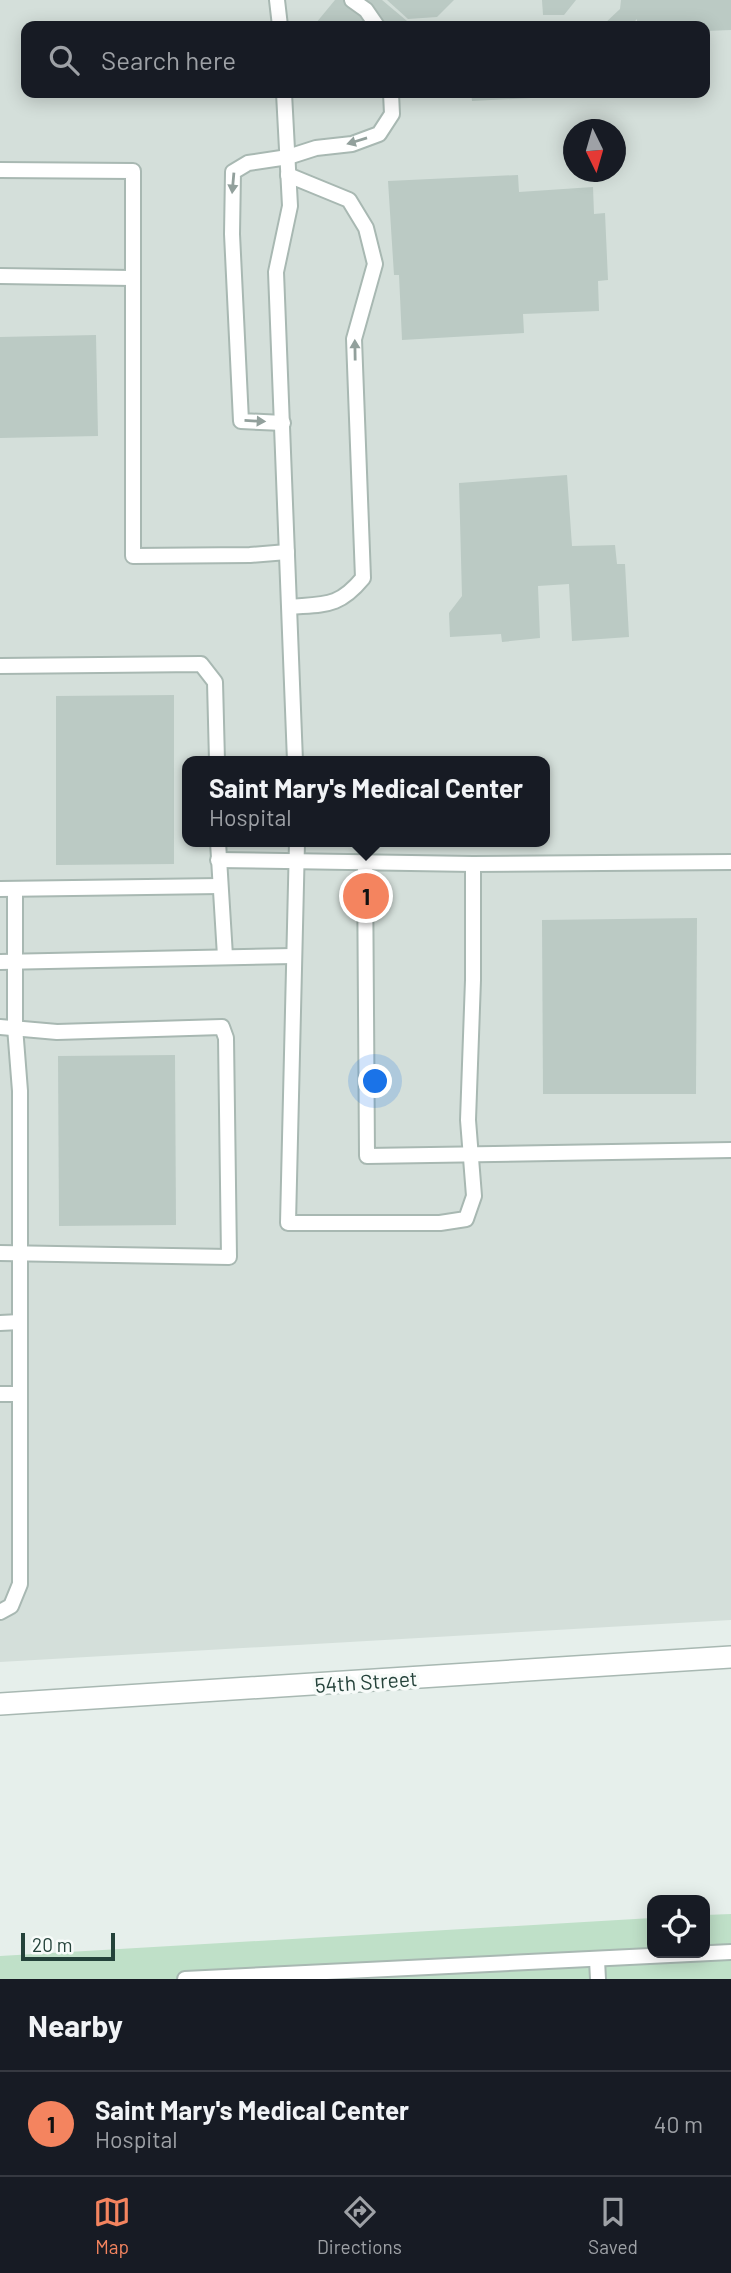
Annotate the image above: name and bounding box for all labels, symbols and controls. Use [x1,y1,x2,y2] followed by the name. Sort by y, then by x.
[21,21,710,98] search box
[45,41,83,79] icon: search
[101,44,236,75] text: Search here
[563,119,626,182] north arrow
[347,137,368,147] one-way arrow
[227,172,238,194] one-way arrow
[349,339,360,361] one-way arrow
[244,416,266,427] one-way arrow
[182,756,550,847] popup
[209,772,523,803] text: Saint Mary's Medical Center
[209,803,292,831] text: Hospital
[343,870,389,922] pin: 1
[358,1064,392,1098] your location
[314,1665,418,1697] street label: 54th Street
[647,1895,710,1958] map controls
[647,1895,710,1958] button: locate
[21,1930,116,1962] scale bar
[32,1933,72,1956] text: 20 m
[28,2007,123,2043] text: Nearby
[95,2094,409,2125] text: Saint Mary's Medical Center
[47,2110,55,2138] text: 1
[654,2110,703,2138] text: 40 m
[95,2125,178,2153] text: Hospital
[93,2193,131,2258] tab: Map
[317,2193,402,2258] tab: Directions
[588,2193,638,2258] tab: Saved

